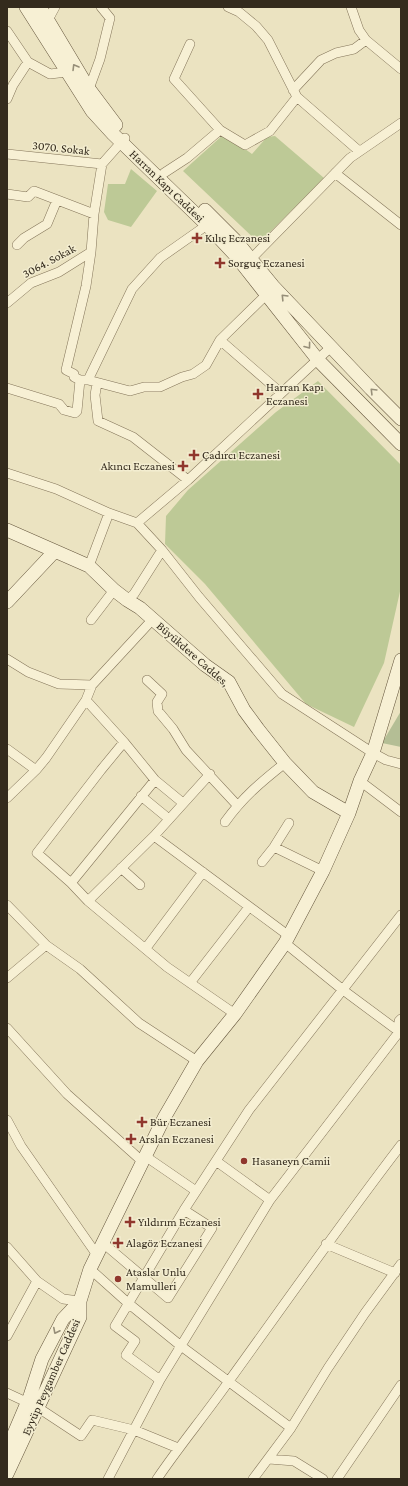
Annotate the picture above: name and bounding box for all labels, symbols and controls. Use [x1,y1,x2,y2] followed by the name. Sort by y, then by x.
[73,64,80,71] one-way arrow
[32,138,91,158] street label: 3070. Sokak
[127,147,207,225] street label: Harran Kapı Caddesi
[205,231,270,245] place label: Kılıç Eczanesi
[192,233,202,243] marker: Kılıç Eczanesi
[20,241,78,281] street label: 3064. Sokak
[228,256,305,270] place label: Sorguç Eczanesi
[215,258,225,268] marker: Sorguç Eczanesi
[281,294,289,302] one-way arrow
[303,342,310,349] one-way arrow
[266,380,324,408] place label: Harran Kapı Eczanesi
[370,388,378,396] one-way arrow
[253,389,263,399] marker: Harran Kapı Eczanesi
[202,448,280,462] place label: Çadırcı Eczanesi
[189,450,199,460] marker: Çadırcı Eczanesi
[101,459,175,473] place label: Akıncı Eczanesi
[178,461,188,471] marker: Akıncı Eczanesi
[154,619,232,689] street label: Büyükdere Caddes,
[150,1115,211,1129] place label: Bür Eczanesi
[137,1117,147,1127] marker: Bür Eczanesi
[139,1132,214,1146] place label: Arslan Eczanesi
[126,1134,136,1144] marker: Arslan Eczanesi
[252,1154,330,1168] place label: Hasaneyn Camii
[239,1156,249,1166] marker: Hasaneyn Camii
[138,1215,221,1229] place label: Yıldırım Eczanesi
[125,1217,135,1227] marker: Yıldırım Eczanesi
[126,1236,202,1250] place label: Alagöz Eczanesi
[113,1238,123,1248] marker: Alagöz Eczanesi
[126,1265,186,1293] place label: Ataslar Unlu Mamulleri
[113,1274,123,1284] marker: Ataslar Unlu Mamulleri
[19,1317,83,1437] street label: Eyyüp Peygamber Caddesi
[53,1327,61,1335] one-way arrow

